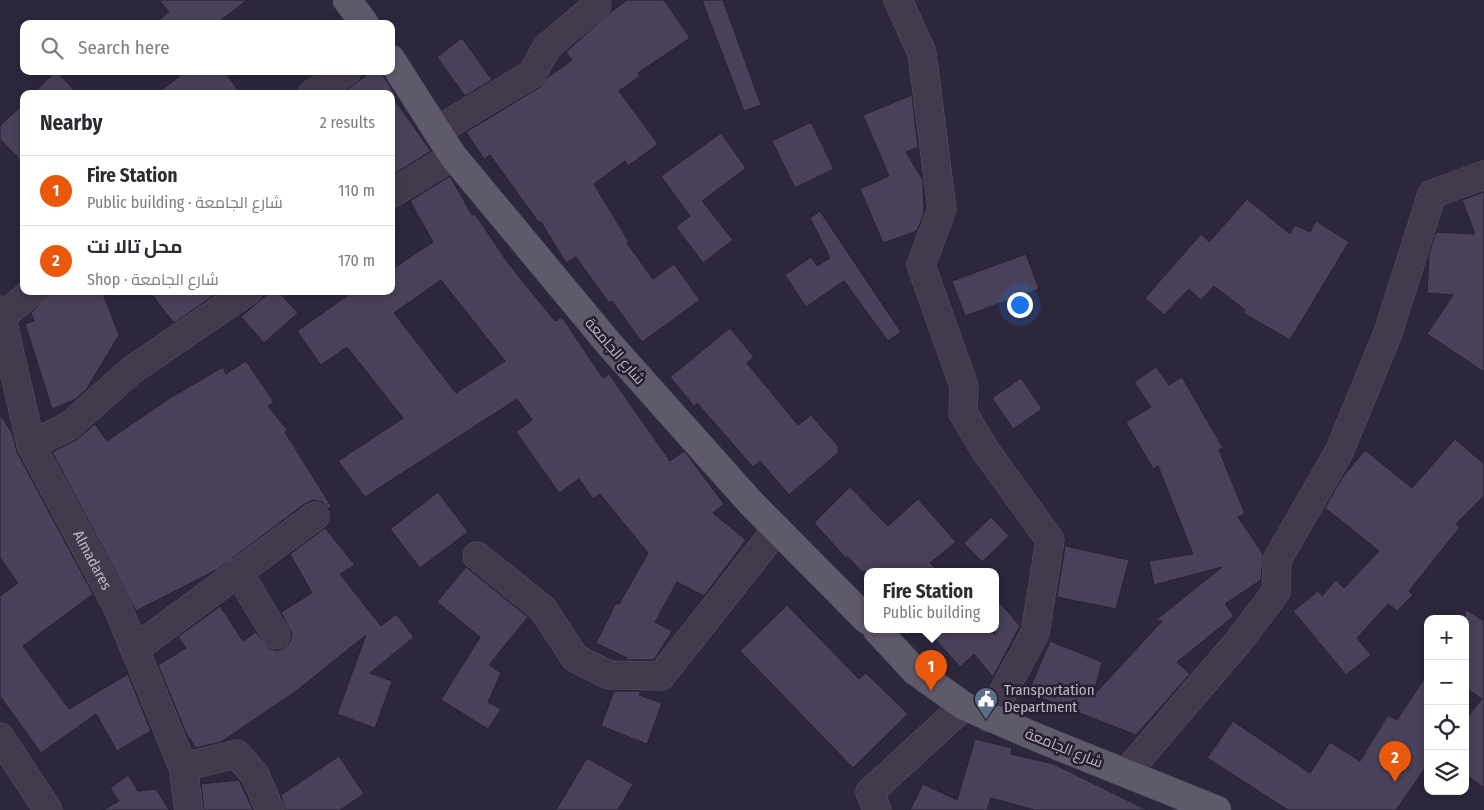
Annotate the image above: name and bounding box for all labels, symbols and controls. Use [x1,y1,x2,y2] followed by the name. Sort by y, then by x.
[20,20,395,75] search box
[38,34,66,62] icon: search
[78,36,170,59] text: Search here
[40,110,102,136] text: Nearby
[320,113,375,132] text: 2 results
[87,164,177,187] text: Fire Station
[53,181,59,200] text: 1
[338,181,375,200] text: 110 m
[87,193,283,212] text: Public building · شارع الجامعة
[87,235,182,258] text: محل تالا نت
[52,251,60,270] text: 2
[338,251,375,270] text: 170 m
[87,270,219,289] text: Shop · شارع الجامعة
[1007,292,1033,318] your location
[580,314,649,389] street label: شارع الجامعة
[69,527,116,593] street label: Almadares
[864,568,999,633] popup
[883,580,973,603] text: Fire Station
[883,603,980,622] text: Public building
[1424,615,1469,795] map controls
[1424,615,1469,660] button: +
[915,650,947,691] pin: 1
[1424,660,1469,705] button: −
[1004,681,1095,716] place label: Transportation Department
[973,686,999,720] public building icon: Transportation Department
[1424,705,1469,750] button: locate
[1022,724,1105,774] street label: شارع الجامعة
[1379,741,1411,782] pin: 2
[1424,750,1469,795] button: layers

